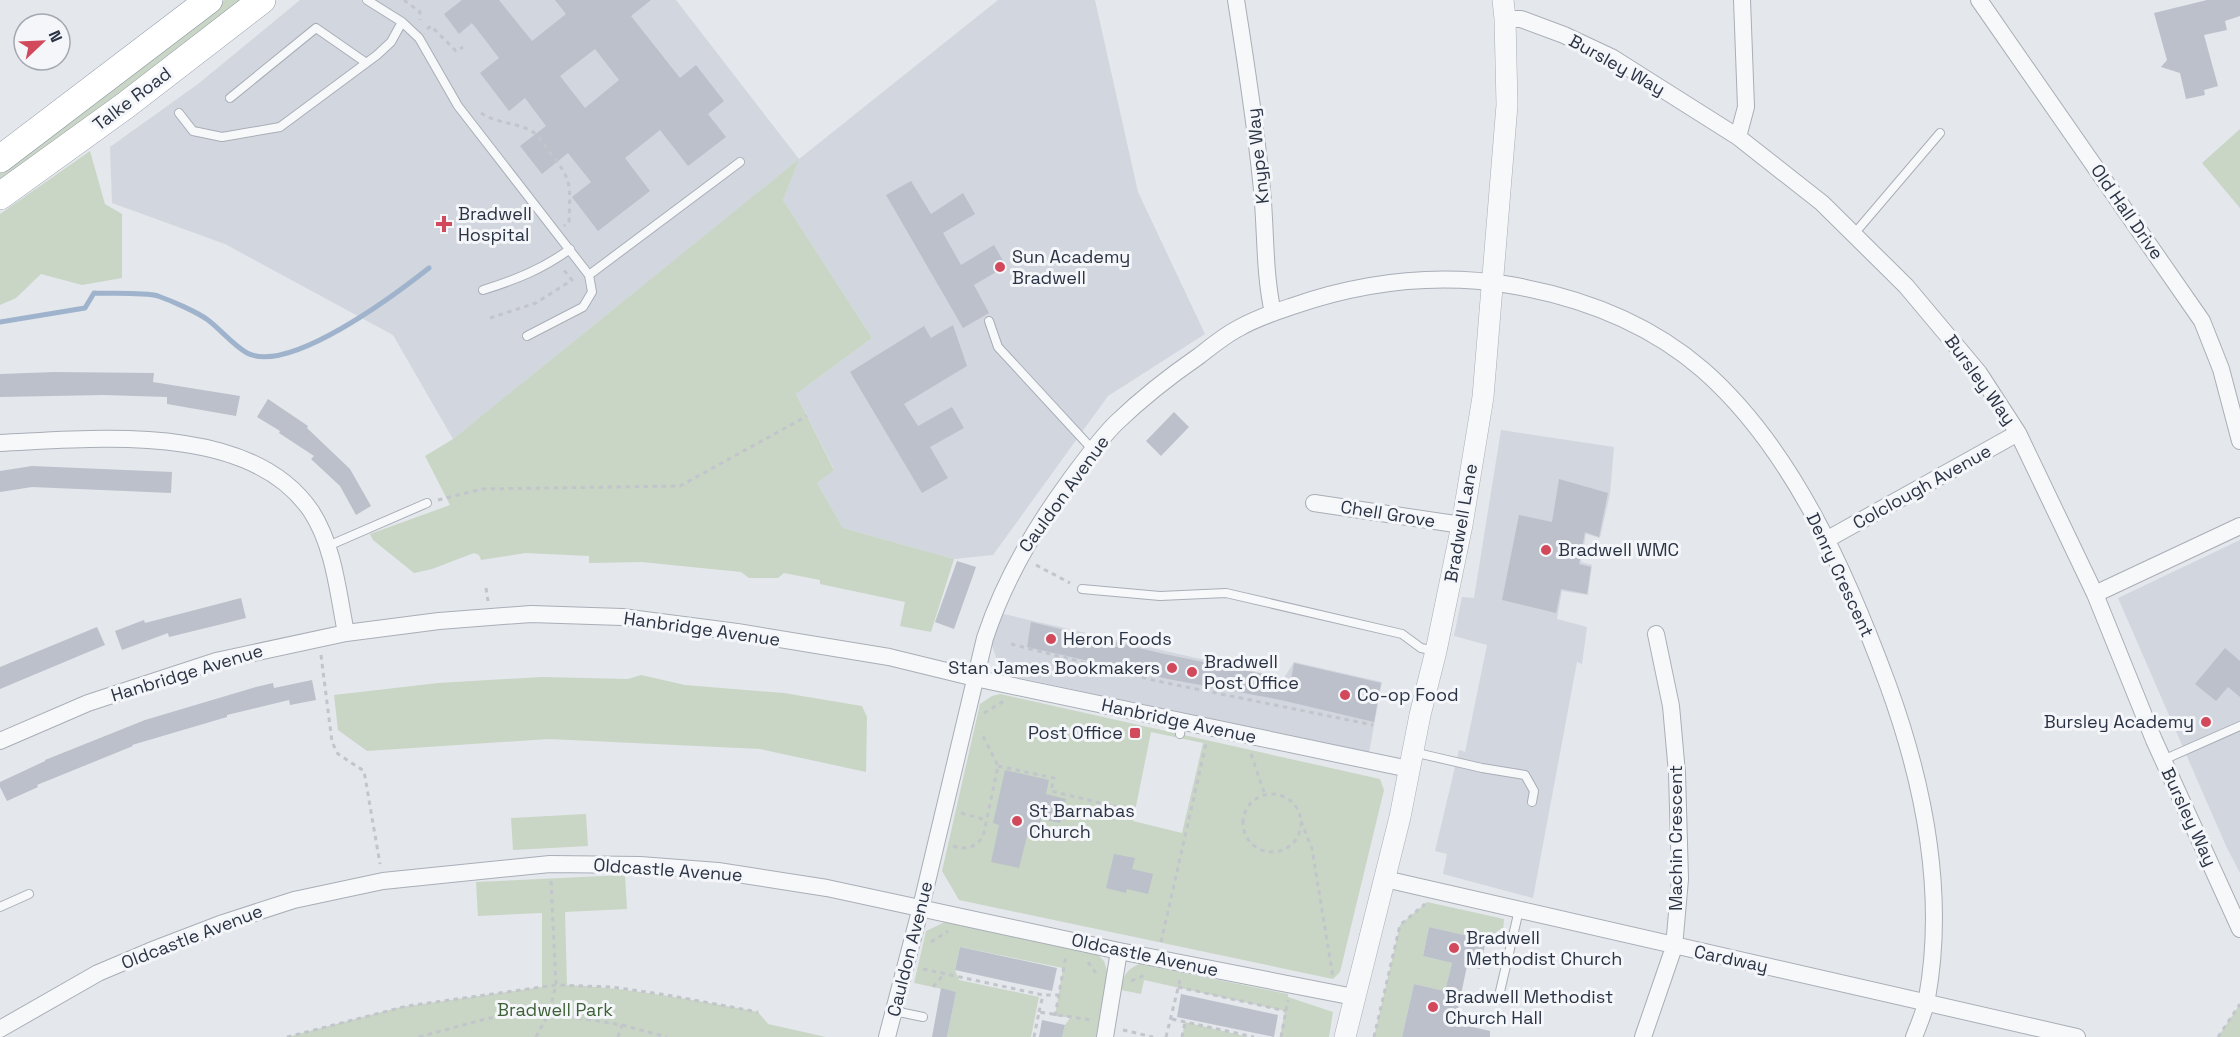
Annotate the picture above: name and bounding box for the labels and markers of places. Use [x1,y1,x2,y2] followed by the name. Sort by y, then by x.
[458,202,532,246] place label: Bradwell Hospital
[435,215,453,233] marker: Bradwell Hospital
[1012,245,1130,289] place label: Sun Academy Bradwell
[993,260,1007,274] marker: Sun Academy Bradwell
[1558,538,1679,561] place label: Bradwell WMC
[1539,543,1553,557] marker: Bradwell WMC
[1063,627,1172,650] place label: Heron Foods
[1044,632,1058,646] marker: Heron Foods
[1204,650,1299,694] place label: Bradwell Post Office
[948,656,1160,679] place label: Stan James Bookmakers
[1165,661,1179,675] marker: Stan James Bookmakers
[1185,665,1199,679] marker: Bradwell Post Office
[1357,683,1459,706] place label: Co-op Food
[1338,688,1352,702] marker: Co-op Food
[2044,710,2194,733] place label: Bursley Academy
[2199,715,2213,729] marker: Bursley Academy
[1028,721,1123,744] place label: Post Office
[1128,726,1142,740] marker: Post Office
[1029,799,1135,843] place label: St Barnabas Church
[1010,814,1024,828] marker: St Barnabas Church
[1466,926,1622,970] place label: Bradwell Methodist Church
[1447,941,1461,955] marker: Bradwell Methodist Church
[1445,985,1613,1029] place label: Bradwell Methodist Church Hall
[1426,1000,1440,1014] marker: Bradwell Methodist Church Hall

